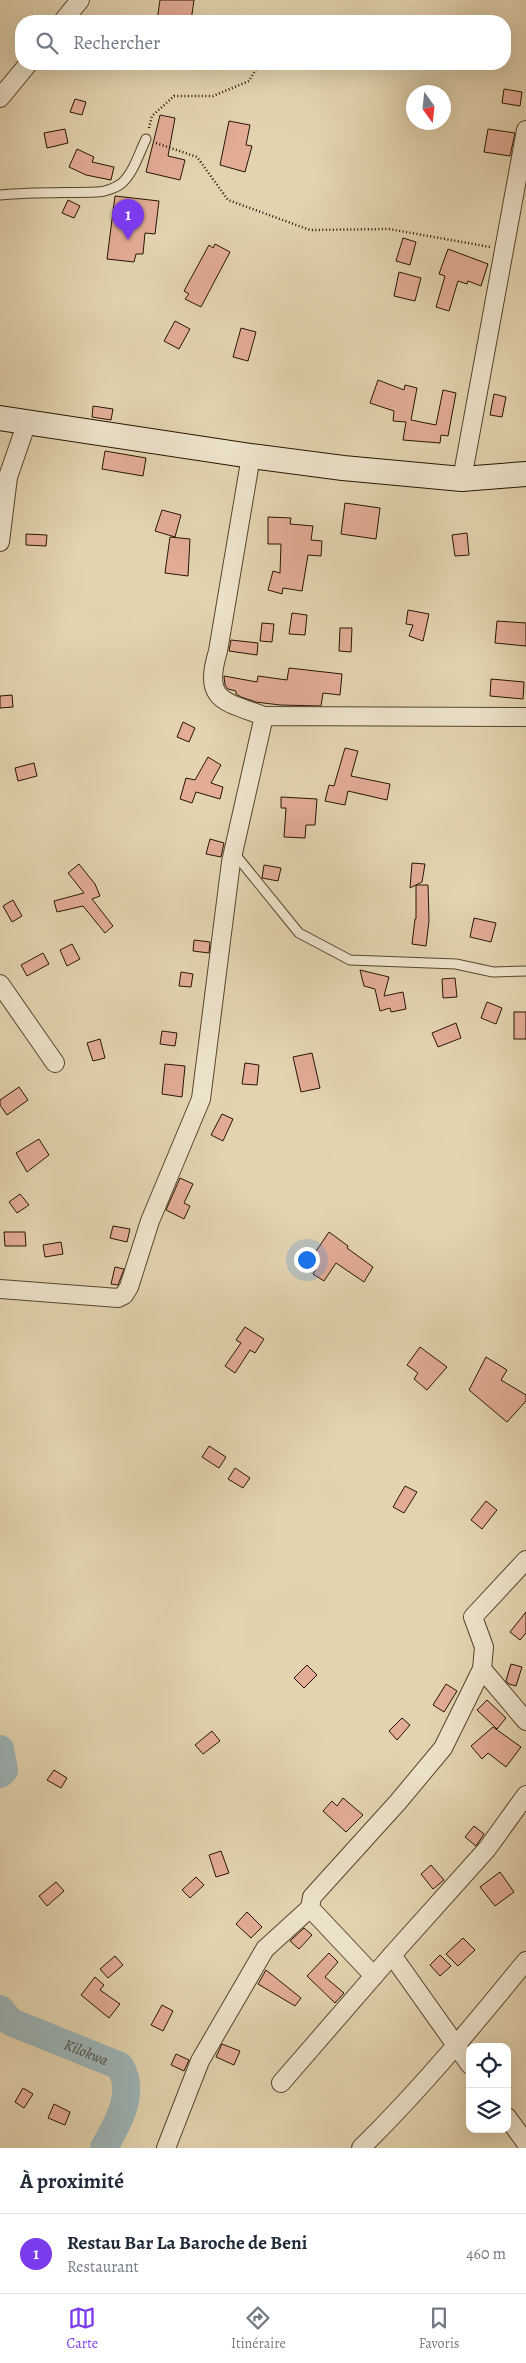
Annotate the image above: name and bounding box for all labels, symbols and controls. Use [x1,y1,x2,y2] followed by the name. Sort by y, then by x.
[15,15,511,70] search box
[33,29,61,57] icon: search
[73,30,160,56] text: Rechercher
[406,85,451,130] north arrow
[112,199,144,240] pin: 1
[294,1247,320,1273] your location
[61,2034,111,2070] water label: Kilokwa
[466,2043,511,2133] map controls
[466,2043,511,2088] button: locate
[466,2088,511,2133] button: layers
[20,2167,124,2195] text: À proximité
[67,2230,307,2256] text: Restau Bar La Baroche de Beni
[33,2243,39,2265] text: 1
[466,2243,506,2265] text: 460 m
[67,2256,139,2278] text: Restaurant
[66,2304,98,2353] tab: Carte
[231,2304,286,2353] tab: Itinéraire
[419,2304,459,2353] tab: Favoris

